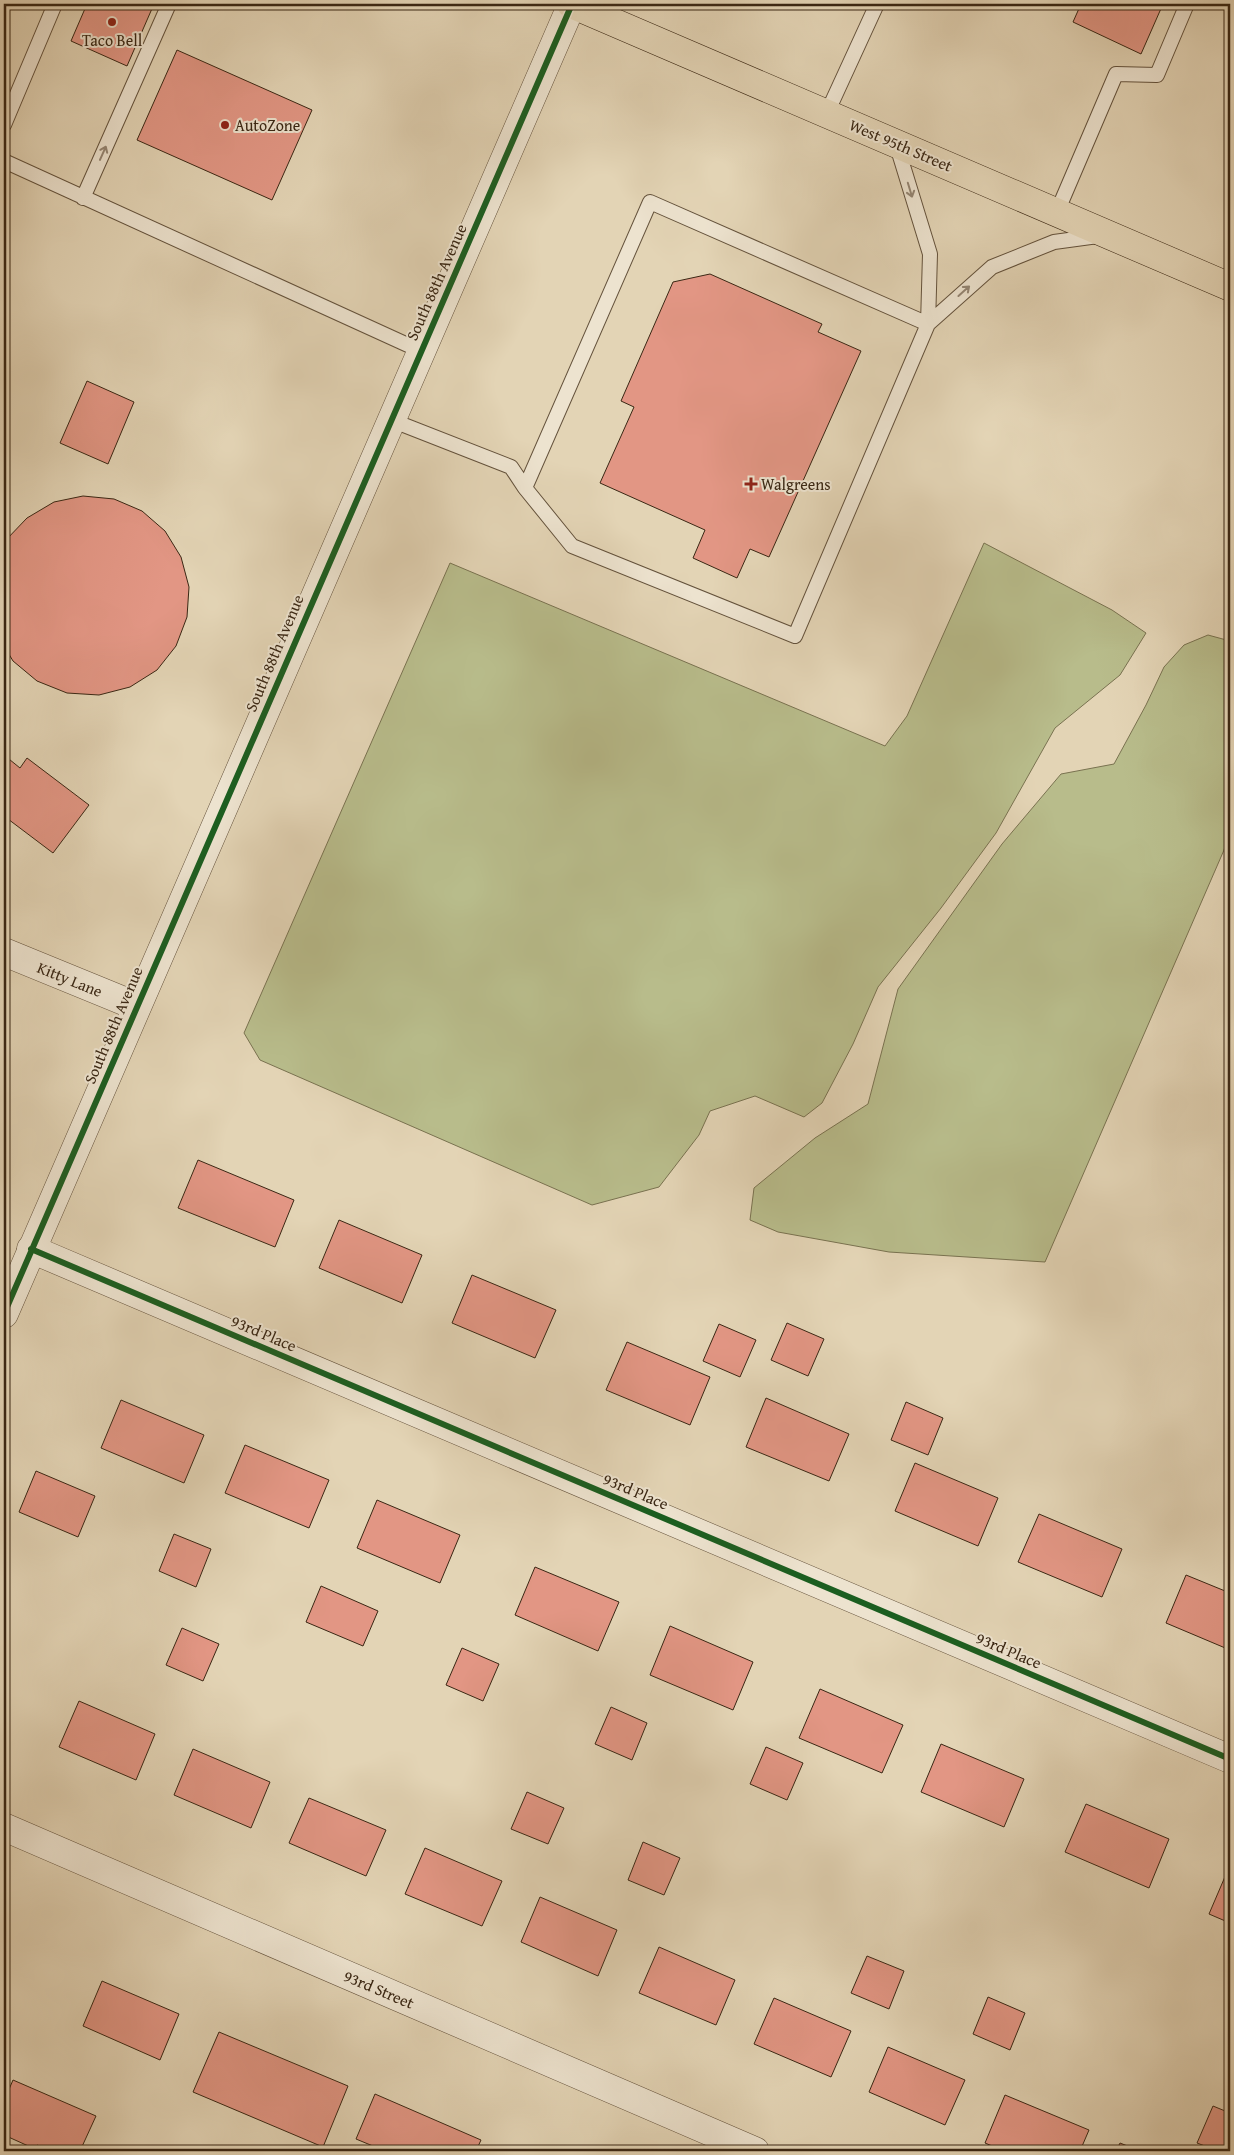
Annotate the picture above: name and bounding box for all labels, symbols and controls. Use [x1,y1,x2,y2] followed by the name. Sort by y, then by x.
[106,16,118,28] marker: Taco Bell
[82,28,143,52] place label: Taco Bell
[846,112,957,178] street label: West 95th Street
[235,113,300,137] place label: AutoZone
[219,119,231,131] marker: AutoZone
[99,146,109,161] one-way arrow
[906,182,916,198] one-way arrow
[400,220,472,344] street label: South 88th Avenue
[958,285,971,297] one-way arrow
[761,472,831,496] place label: Walgreens
[745,478,757,490] marker: Walgreens
[238,591,310,715] street label: South 88th Avenue
[34,955,106,1003] street label: Kitty Lane
[77,963,149,1087] street label: South 88th Avenue
[227,1308,301,1358] street label: 93rd Place
[599,1466,673,1516] street label: 93rd Place
[972,1625,1046,1675] street label: 93rd Place
[340,1963,418,2015] street label: 93rd Street

